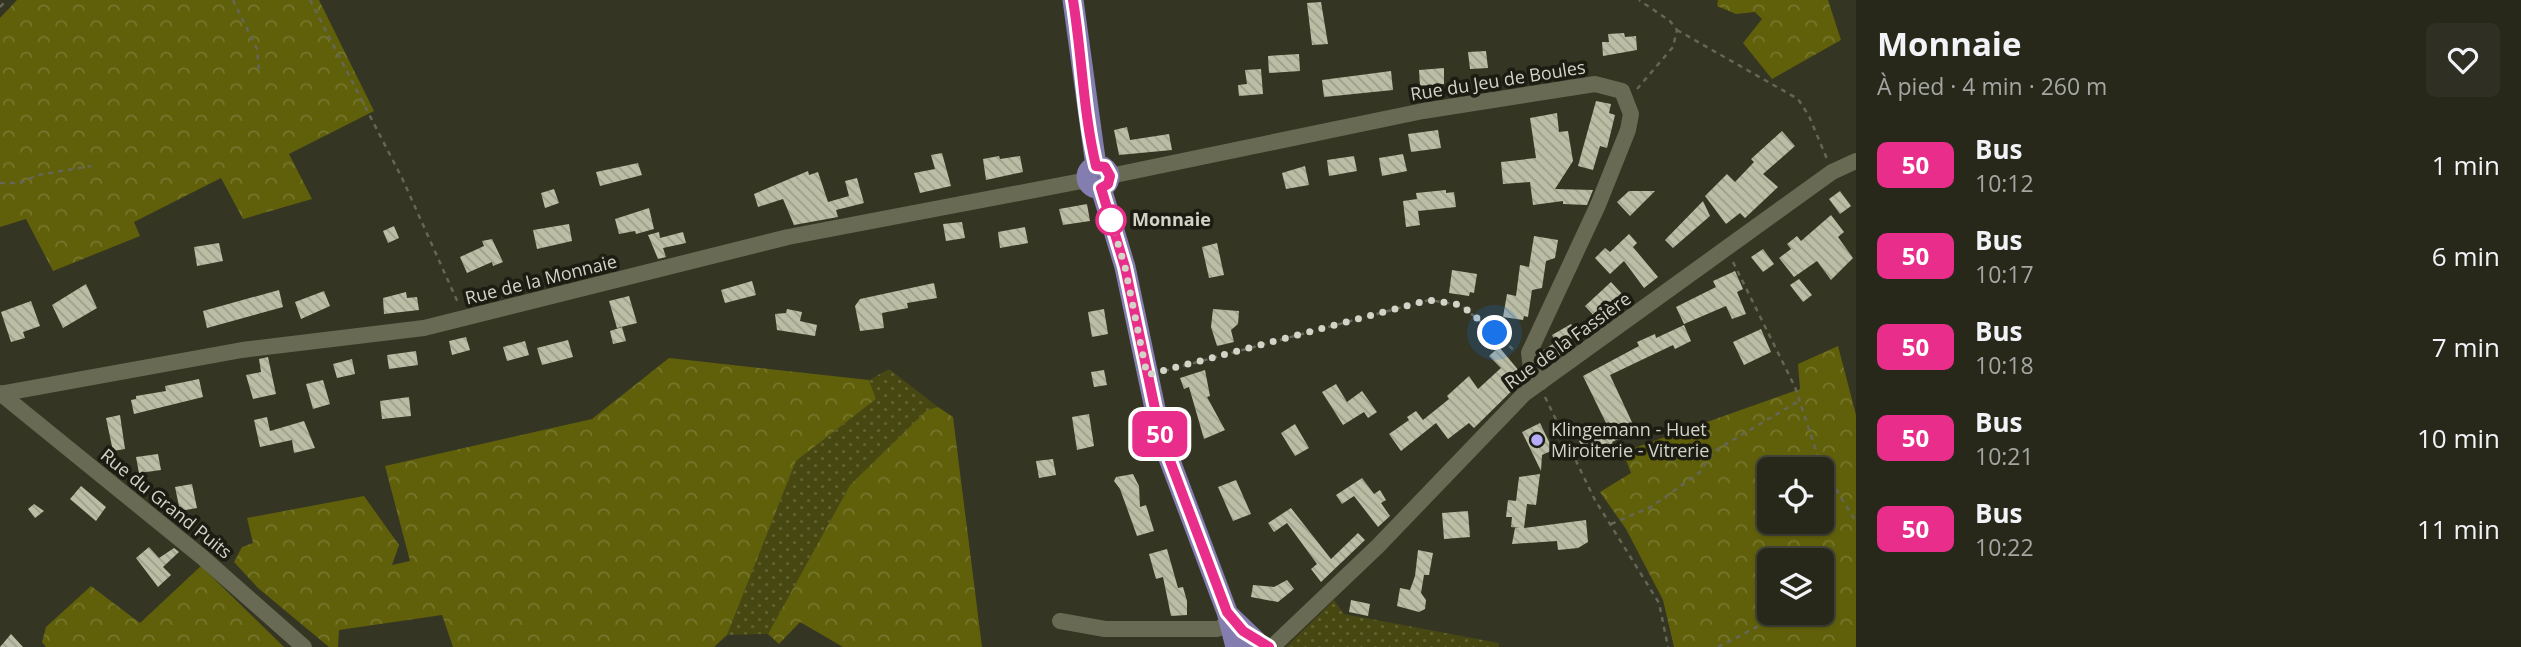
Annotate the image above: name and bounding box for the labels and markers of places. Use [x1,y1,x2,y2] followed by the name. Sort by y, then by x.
[1096,205,1126,235] marker: Monnaie
[1132,207,1211,231] place label: Monnaie
[1551,417,1709,462] place label: Klingemann - Huet Miroiterie - Vitrerie
[1529,432,1545,448] marker: Klingemann - Huet Miroiterie - Vitrerie

